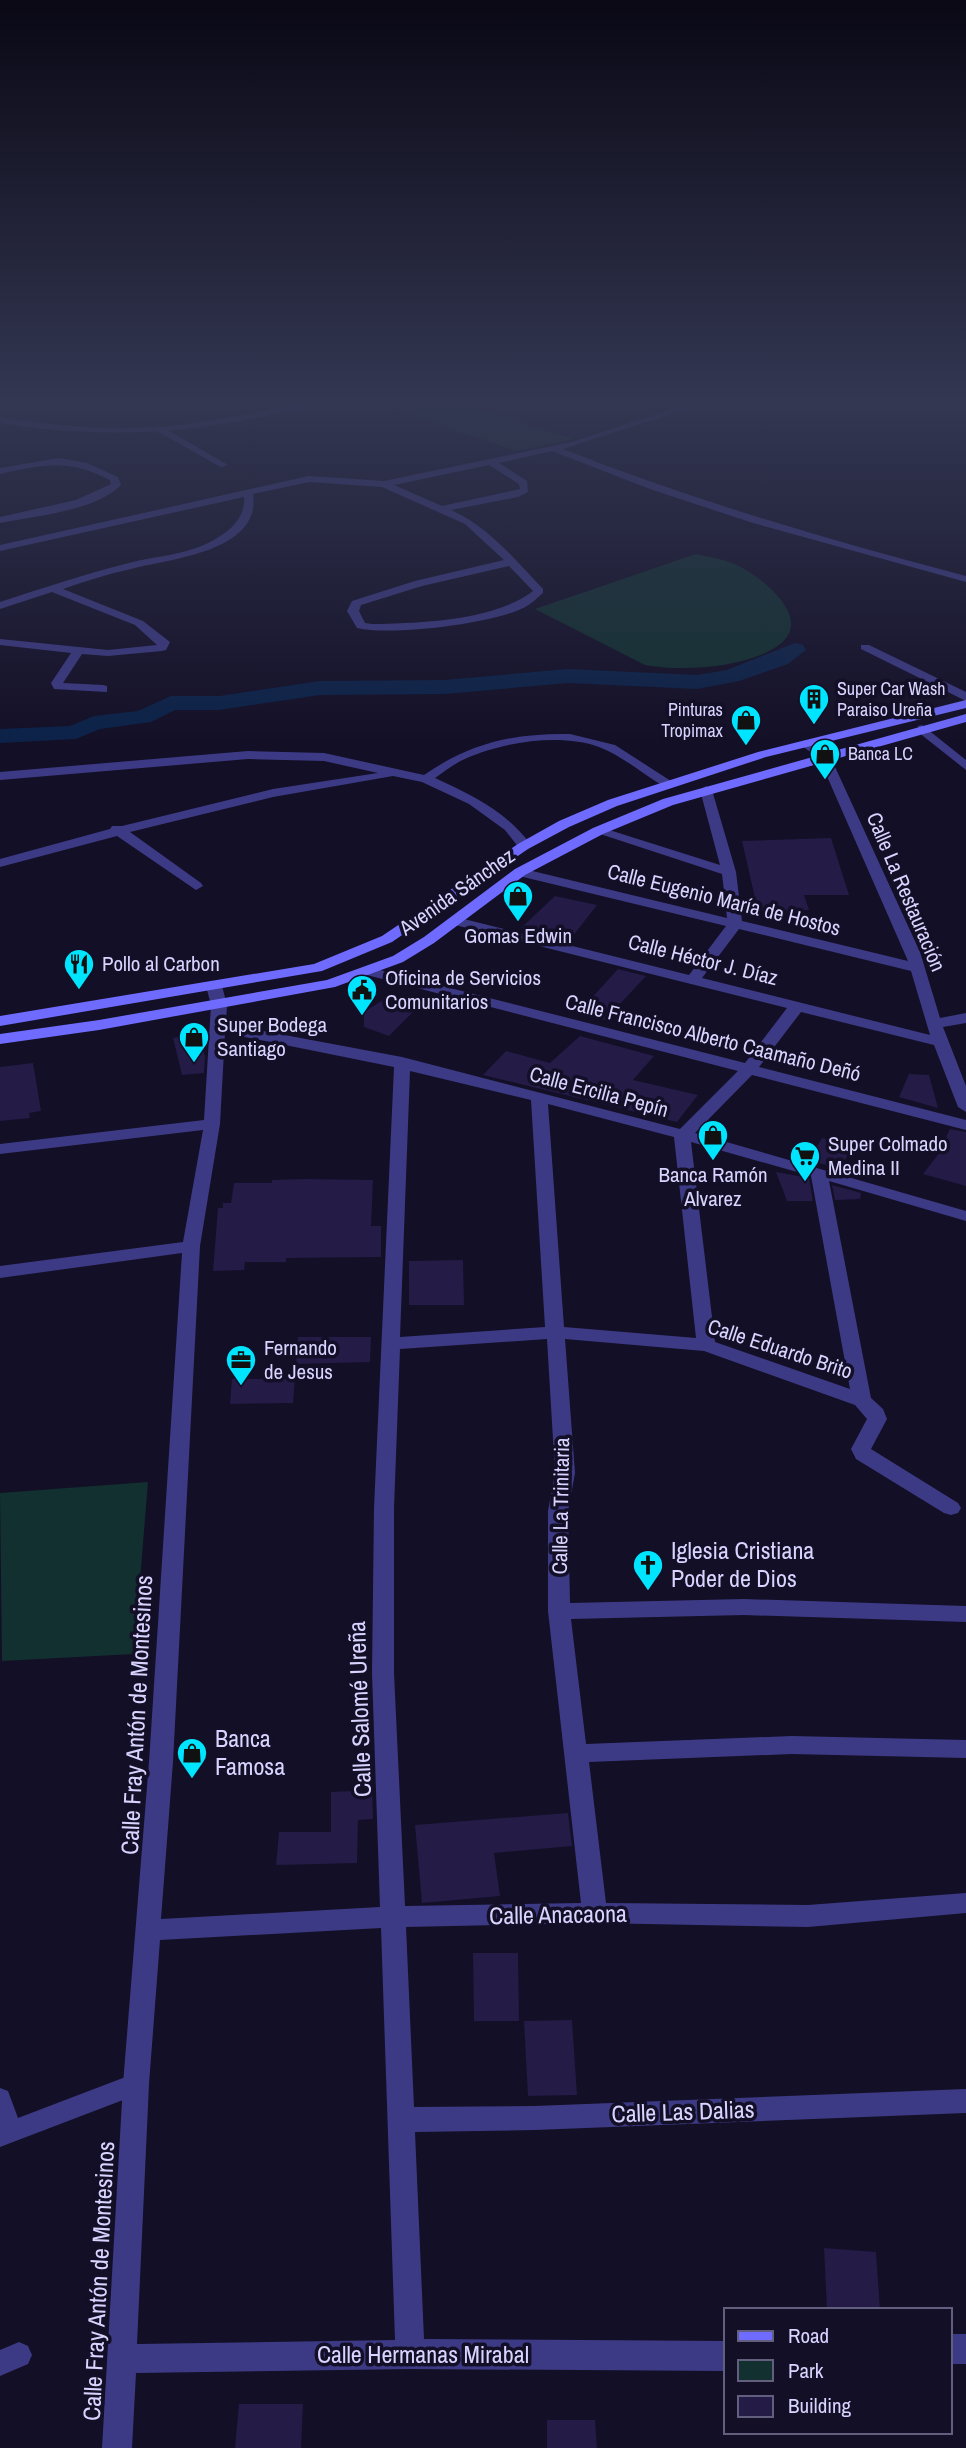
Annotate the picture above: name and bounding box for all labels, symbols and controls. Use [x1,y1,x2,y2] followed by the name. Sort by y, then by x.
[837,676,946,722] place label: Super Car Wash Paraiso Ureña
[797,682,831,726] building icon: Super Car Wash Paraiso Ureña
[661,697,724,743] place label: Pinturas Tropimax
[729,703,763,747] shop icon: Pinturas Tropimax
[808,737,842,781] shop icon: Banca LC
[848,741,913,766] place label: Banca LC
[860,808,953,976] street label: Calle La Restauración
[392,841,521,943] street label: Avenida Sánchez
[605,856,844,943] street label: Calle Eugenio María de Hostos
[501,879,535,923] shop icon: Gomas Edwin
[464,921,572,950] place label: Gomas Edwin
[625,927,781,992] street label: Calle Héctor J. Díaz
[62,947,96,991] restaurant icon: Pollo al Carbon
[102,949,220,978] place label: Pollo al Carbon
[385,963,541,1016] place label: Oficina de Servicios Comunitarios
[345,973,379,1017] public building icon: Oficina de Servicios Comunitarios
[562,987,864,1088] street label: Calle Francisco Alberto Caamaño Deñó
[217,1010,328,1063] place label: Super Bodega Santiago
[177,1020,211,1064] shop icon: Super Bodega Santiago
[526,1059,672,1124] street label: Calle Ercilia Pepín
[696,1118,730,1162] shop icon: Banca Ramón Alvarez
[828,1129,948,1182] place label: Super Colmado Medina II
[788,1139,822,1183] supermarket icon: Super Colmado Medina II
[658,1160,768,1213] place label: Banca Ramón Alvarez
[704,1312,856,1386] street label: Calle Eduardo Brito
[264,1333,337,1386] place label: Fernando de Jesus
[224,1343,258,1387] office icon: Fernando de Jesus
[545,1437,576,1575] street label: Calle La Trinitaria
[671,1534,814,1594] place label: Iglesia Cristiana Poder de Dios
[631,1548,665,1592] church icon: Iglesia Cristiana Poder de Dios
[113,1574,159,1856] street label: Calle Fray Antón de Montesinos
[340,1620,378,1798] street label: Calle Salomé Ureña
[215,1722,285,1782] place label: Banca Famosa
[175,1736,209,1780] shop icon: Banca Famosa
[489,1897,627,1931] street label: Calle Anacaona
[611,2093,755,2129] street label: Calle Las Dalias
[75,2140,121,2422] street label: Calle Fray Antón de Montesinos
[724,2308,952,2434] legend
[788,2321,829,2350] text: Road
[317,2338,529,2370] street label: Calle Hermanas Mirabal
[788,2356,824,2385] text: Park
[788,2391,852,2420] text: Building

